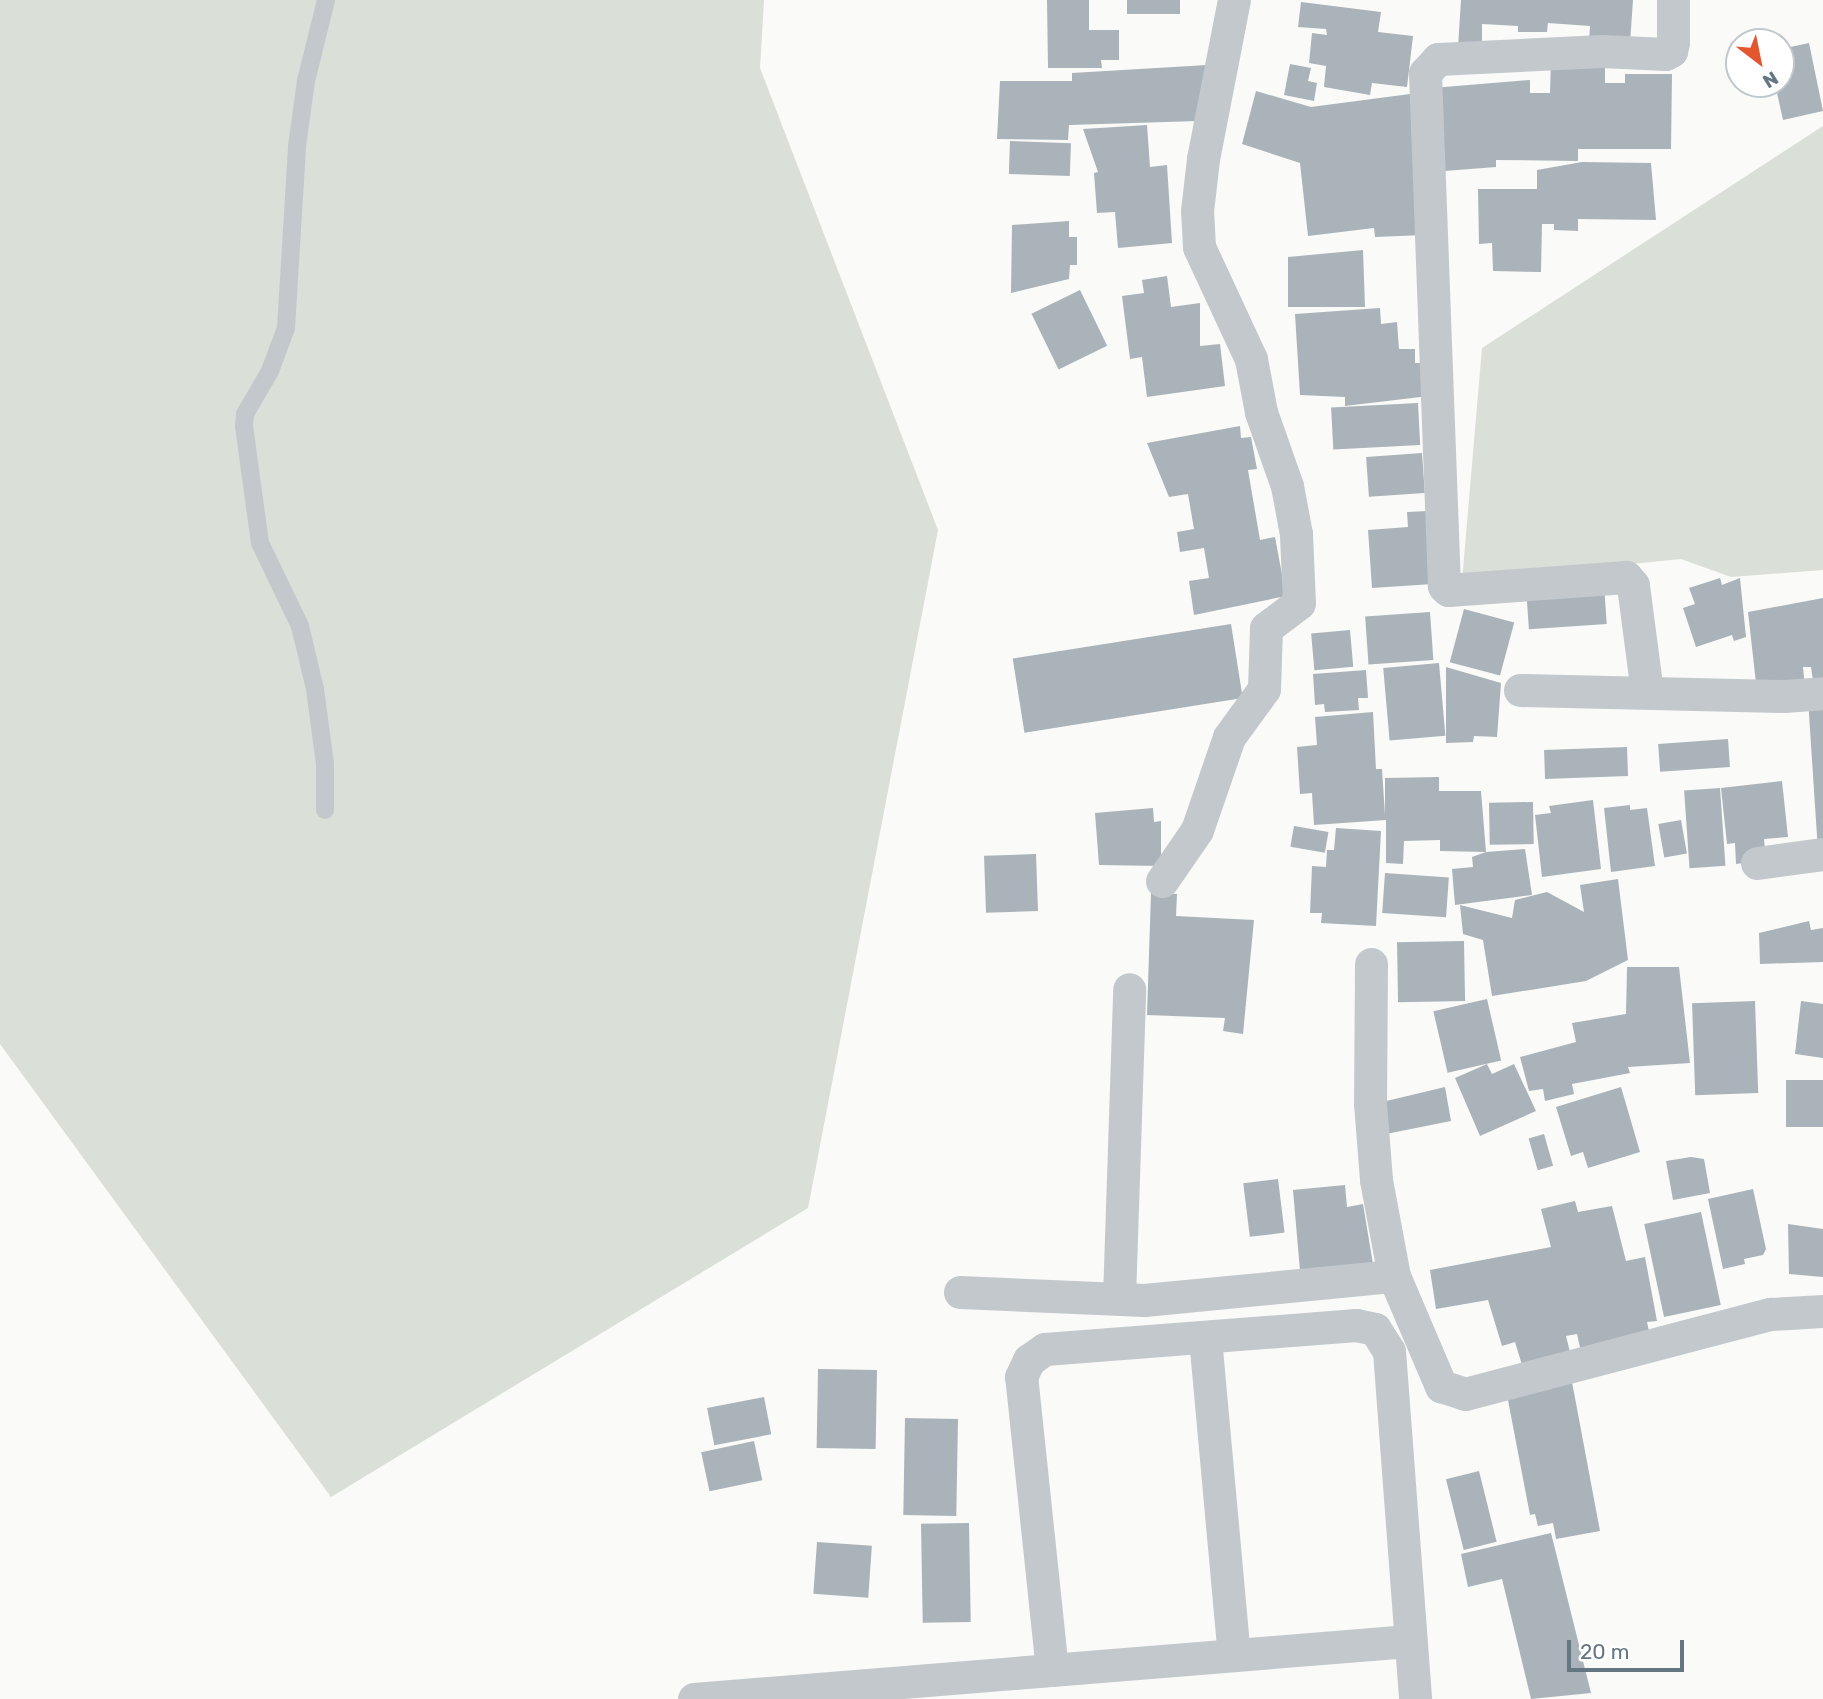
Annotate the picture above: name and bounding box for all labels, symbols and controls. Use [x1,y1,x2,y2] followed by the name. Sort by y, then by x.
[1725,28,1795,98] north arrow
[1758,66,1782,93] text: N
[1571,1626,1688,1670] scale bar
[1580,1639,1629,1664] text: 20 m

